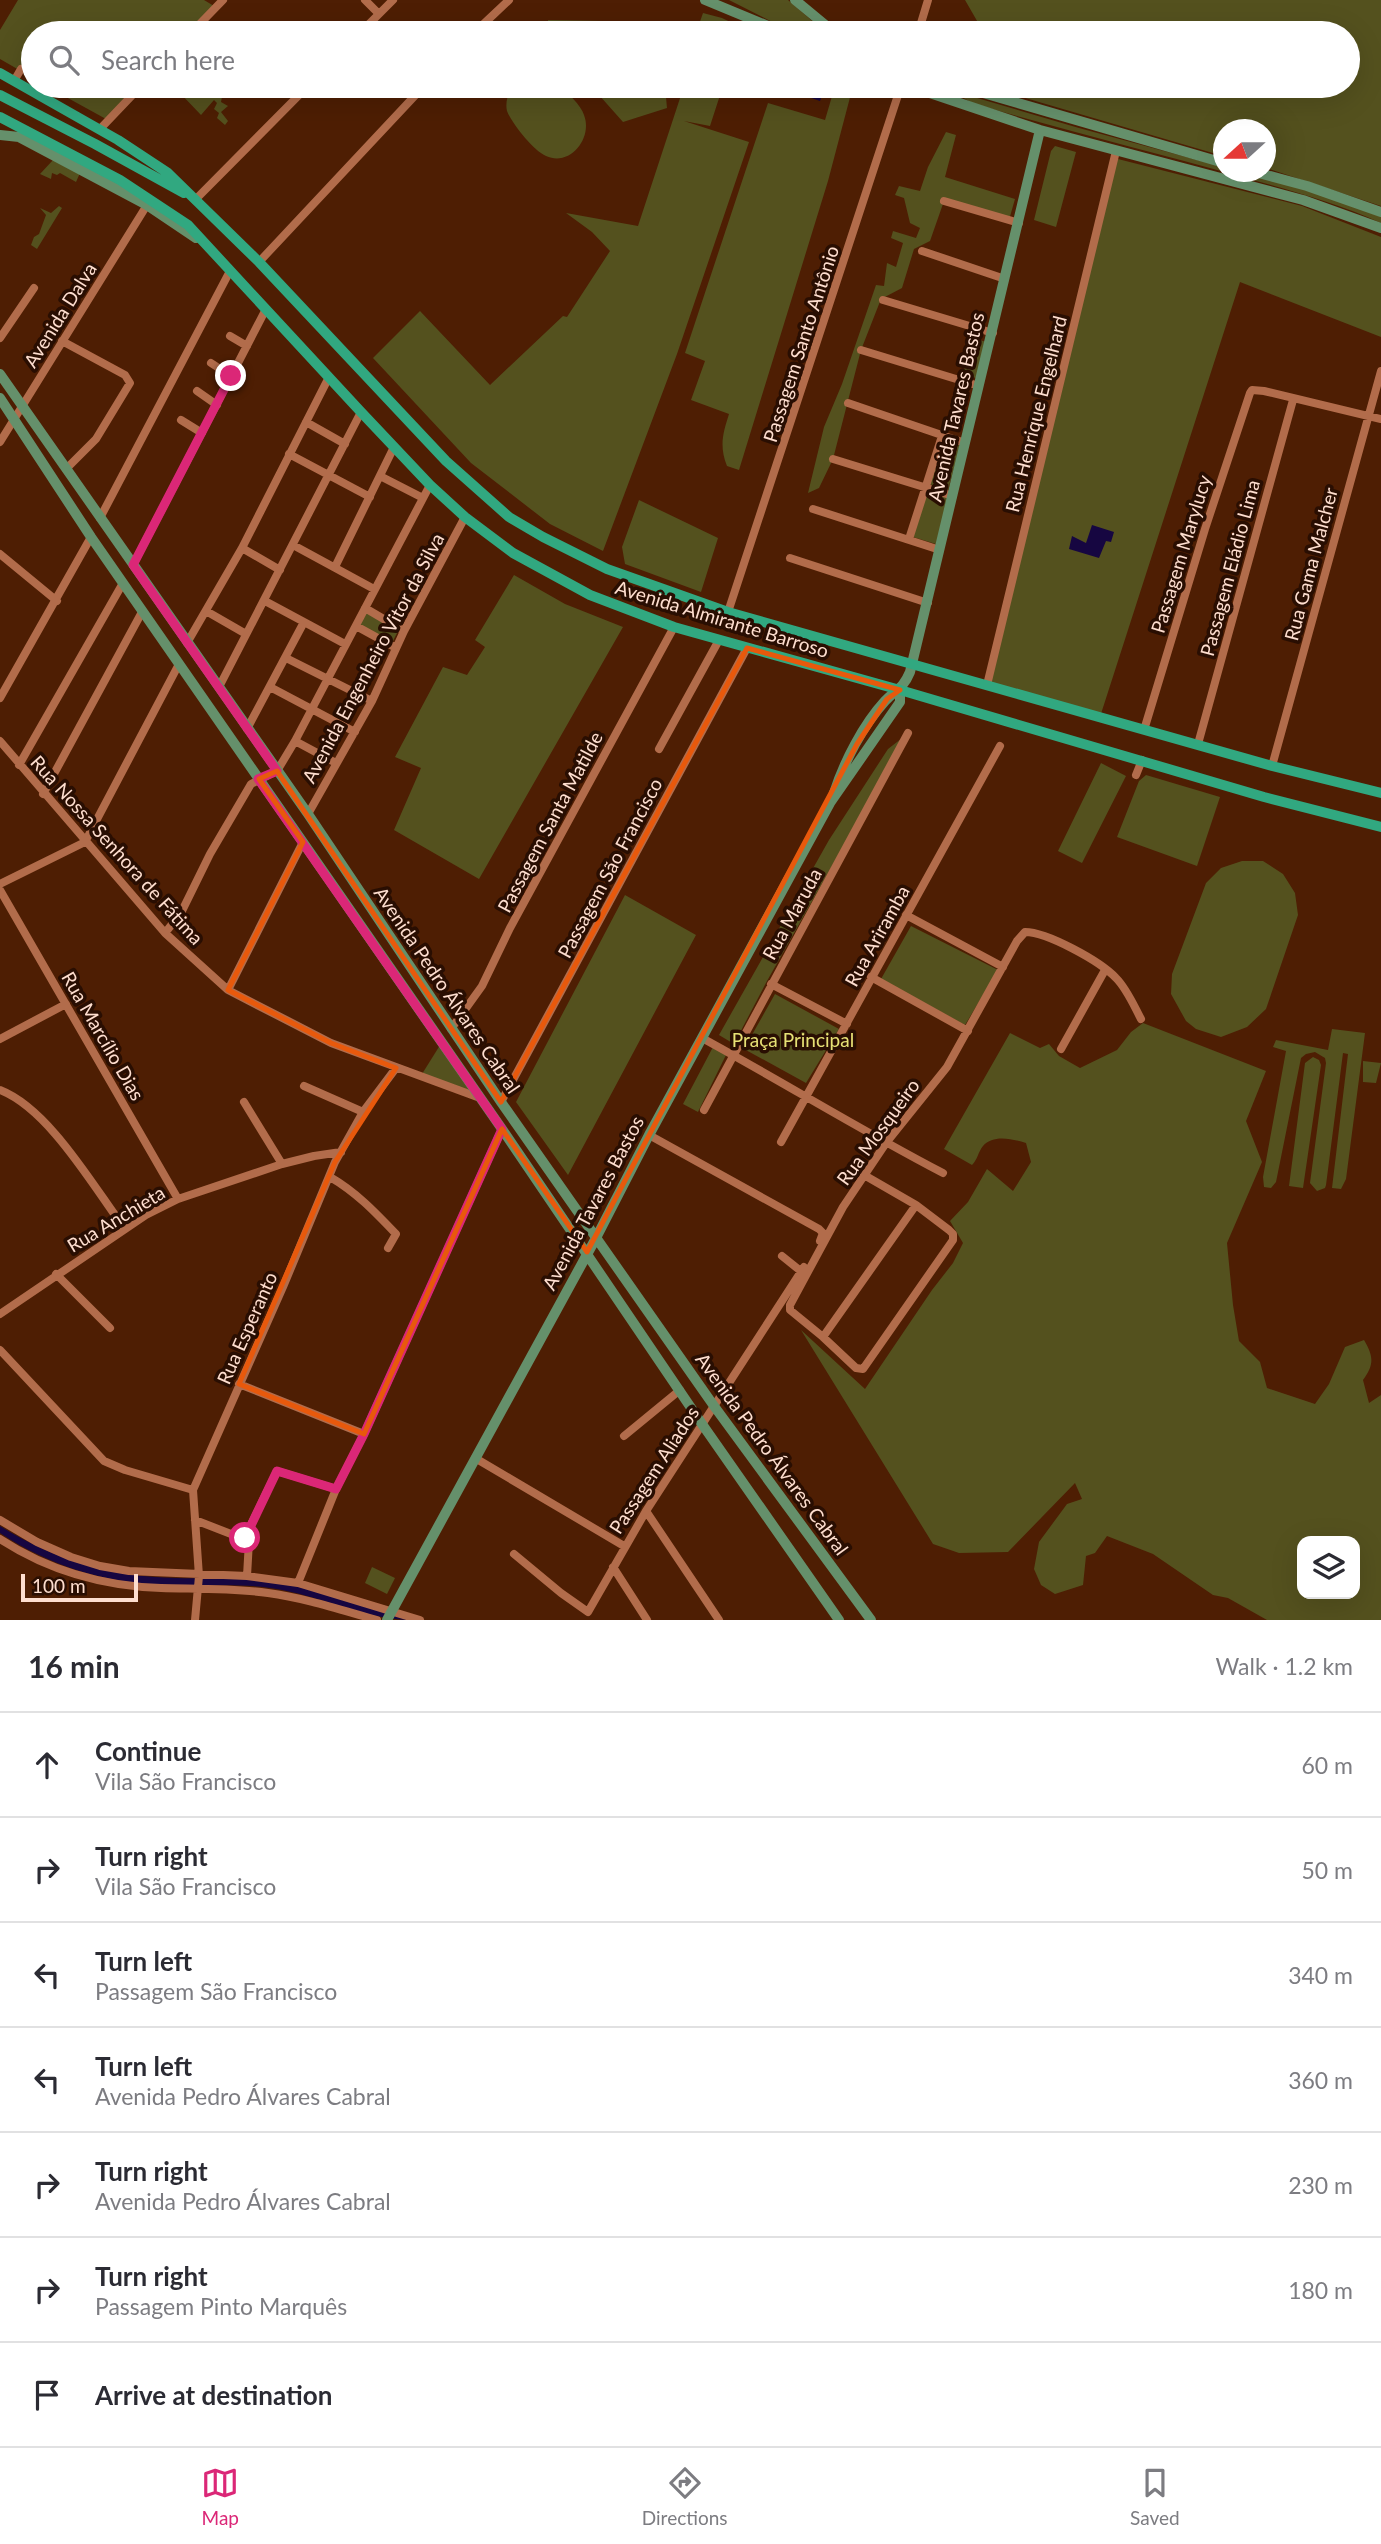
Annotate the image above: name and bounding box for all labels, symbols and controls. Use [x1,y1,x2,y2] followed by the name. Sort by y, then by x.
[21,21,1360,98] search box
[45,41,83,79] icon: search
[101,44,235,76] text: Search here
[1213,119,1276,182] north arrow
[758,243,843,445] street label: Passagem Santo Antônio
[18,258,101,371] street label: Avenida Dalva
[923,310,989,504] street label: Avenida Tavares Bastos
[1000,313,1071,514] street label: Rua Henrique Engelhard
[215,360,246,391] route end
[1146,472,1216,636] street label: Passagem Marylucy
[1195,477,1264,659] street label: Passagem Eládio Lima
[1279,485,1342,643] street label: Rua Gama Malcher
[297,529,448,787] street label: Avenida Engenheiro Vitor da Silva
[613,575,832,662] street label: Avenida Almirante Barroso
[492,727,607,916] street label: Passagem Santa Matilde
[26,750,208,949] street label: Rua Nossa Senhora de Fátima
[552,774,667,962] street label: Passagem São Francisco
[757,864,826,963] street label: Rua Maruda
[839,881,914,990] street label: Rua Ariramba
[370,882,525,1097] street label: Avenida Pedro Álvares Cabral
[57,967,150,1104] street label: Rua Marcílio Dias
[732,1028,854,1051] park label: Praça Principal
[831,1074,924,1189] street label: Rua Mosqueiro
[537,1112,648,1294] street label: Avenida Tavares Bastos
[63,1180,169,1257] street label: Rua Anchieta
[212,1268,282,1387] street label: Rua Esperanto
[691,1348,854,1559] street label: Avenida Pedro Álvares Cabral
[604,1402,703,1538] street label: Passagem Aliados
[229,1522,260,1553] route start
[1297,1536,1360,1599] map controls
[1297,1536,1360,1599] button: layers
[21,1571,138,1603] scale bar
[32,1574,86,1597] text: 100 m
[28,1648,120,1684] text: 16 min
[1216,1652,1353,1680] text: Walk · 1.2 km
[95,1735,201,1767] text: Continue
[28,1746,66,1784] icon: ahead
[1302,1751,1353,1779] text: 60 m
[95,1767,276,1795] text: Vila São Francisco
[95,1840,208,1872] text: Turn right
[28,1851,66,1889] icon: right
[1302,1856,1353,1884] text: 50 m
[95,1872,276,1900] text: Vila São Francisco
[95,1945,192,1977] text: Turn left
[28,1956,66,1994] icon: left
[1288,1961,1353,1989] text: 340 m
[95,1977,337,2005] text: Passagem São Francisco
[95,2050,192,2082] text: Turn left
[28,2061,66,2099] icon: left
[1288,2066,1353,2094] text: 360 m
[95,2082,391,2110] text: Avenida Pedro Álvares Cabral
[95,2155,208,2187] text: Turn right
[28,2166,66,2204] icon: right
[1288,2171,1353,2199] text: 230 m
[95,2187,391,2215] text: Avenida Pedro Álvares Cabral
[95,2260,208,2292] text: Turn right
[28,2271,66,2309] icon: right
[1288,2276,1353,2304] text: 180 m
[95,2292,347,2320] text: Passagem Pinto Marquês
[28,2376,66,2414] icon: arrive
[95,2379,332,2411] text: Arrive at destination
[201,2464,239,2529] tab: Map
[642,2464,728,2529] tab: Directions
[1130,2464,1180,2529] tab: Saved

